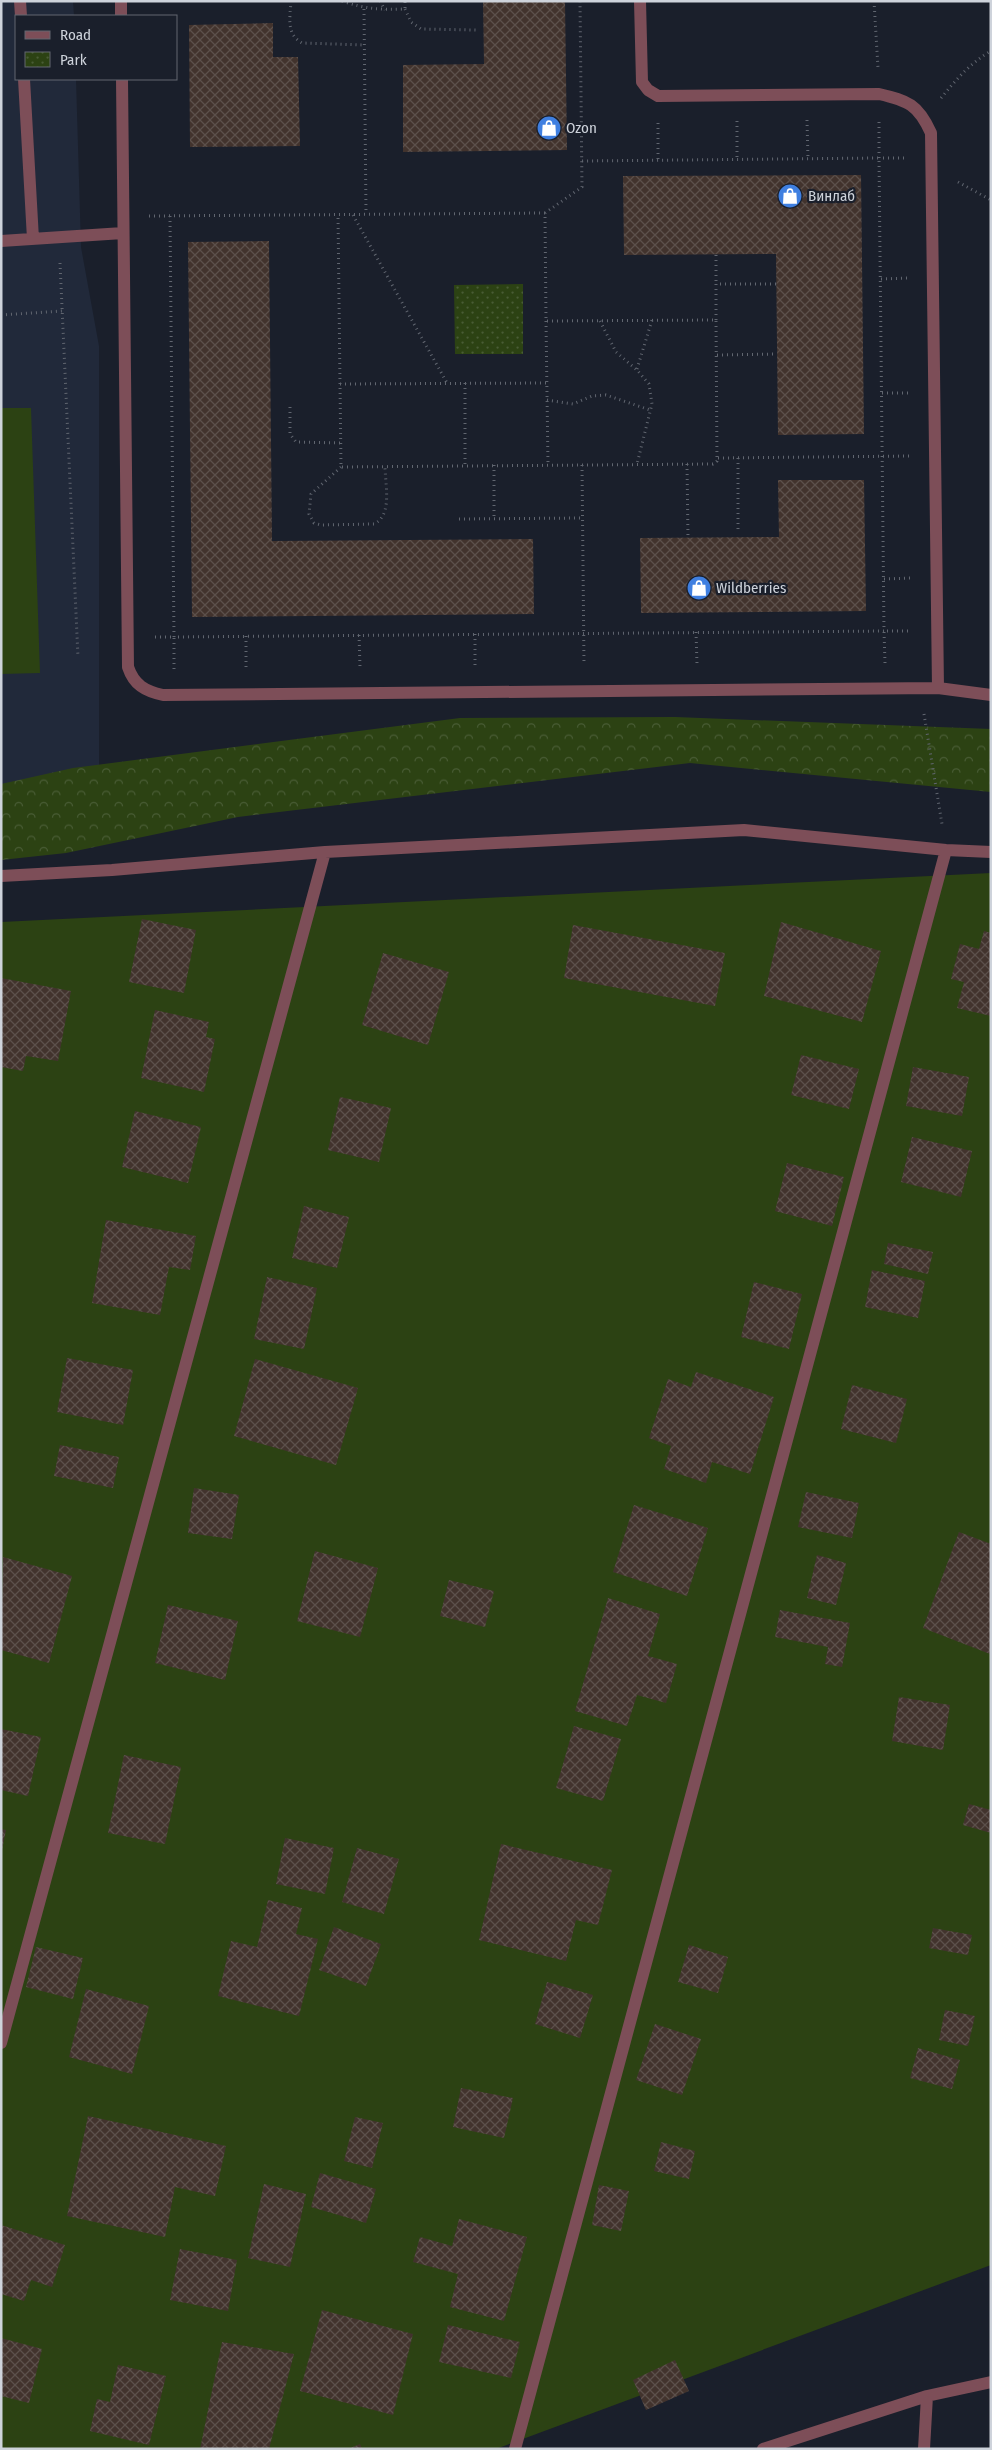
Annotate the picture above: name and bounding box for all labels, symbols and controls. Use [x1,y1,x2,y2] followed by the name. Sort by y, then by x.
[15,15,178,80] legend
[60,26,91,44] text: Road
[60,51,87,69] text: Park
[536,115,562,141] shop icon: Ozon
[566,119,597,137] place label: Ozon
[777,183,803,209] shop icon: Винлаб
[808,187,855,205] place label: Винлаб
[686,575,712,601] shop icon: Wildberries
[716,579,786,597] place label: Wildberries

